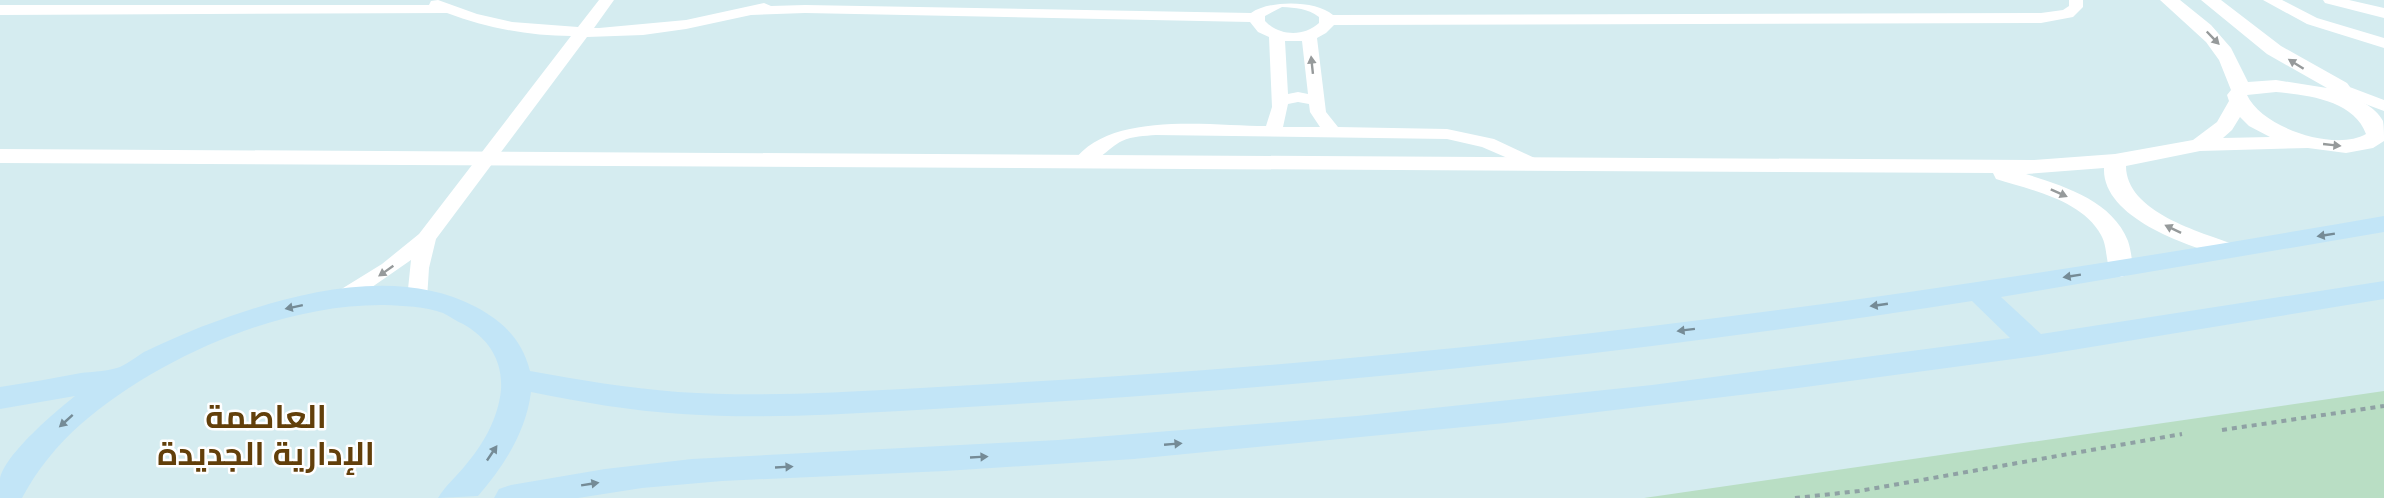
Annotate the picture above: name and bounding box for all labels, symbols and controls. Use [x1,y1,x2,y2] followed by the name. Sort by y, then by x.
[2206,31,2220,45] one-way arrow
[1307,56,1317,75] one-way arrow
[2288,58,2304,69] one-way arrow
[2323,141,2342,150] one-way arrow
[2051,189,2068,198] one-way arrow
[2164,225,2182,235] one-way arrow
[2317,230,2336,239] one-way arrow
[378,264,393,276] one-way arrow
[2062,272,2081,281] one-way arrow
[1869,300,1888,309] one-way arrow
[285,303,304,312] one-way arrow
[1676,326,1695,335] one-way arrow
[157,399,375,475] district label: العاصمة الإدارية الجديدة
[59,414,74,427] one-way arrow
[1164,439,1183,449] one-way arrow
[486,445,497,461] one-way arrow
[969,453,988,462] one-way arrow
[774,462,793,471] one-way arrow
[580,479,599,488] one-way arrow

